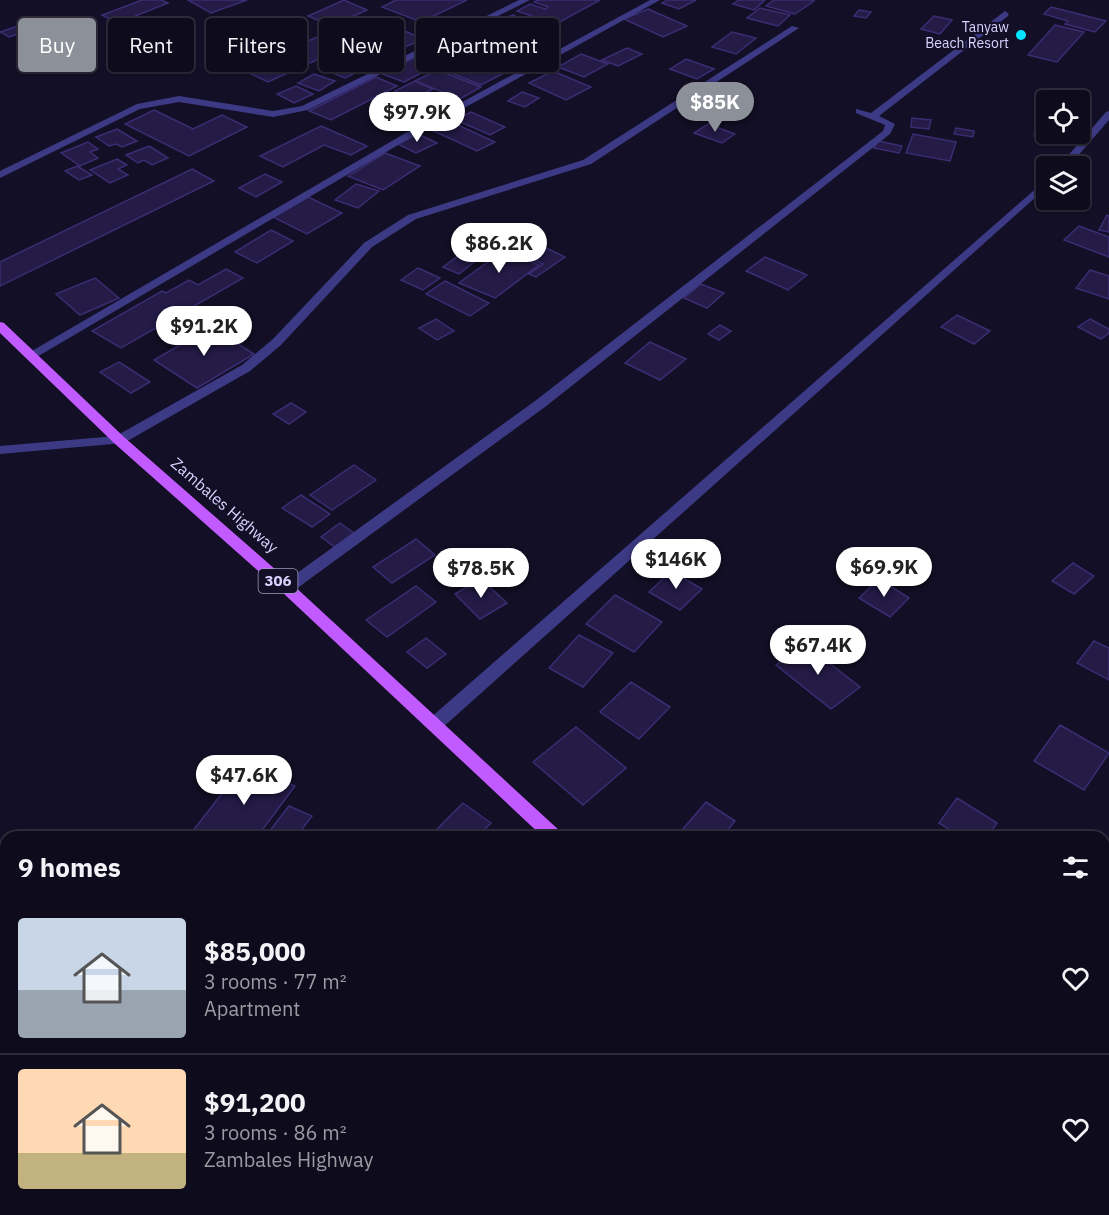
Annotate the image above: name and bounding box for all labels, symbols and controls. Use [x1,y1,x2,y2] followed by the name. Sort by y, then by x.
[18,18,96,72] chip: Buy
[108,18,194,72] chip: Rent
[206,18,307,72] chip: Filters
[319,18,404,72] chip: New
[416,18,559,72] chip: Apartment
[925,18,1009,52] place label: Tanyaw Beach Resort
[1014,28,1028,42] marker: Tanyaw Beach Resort
[679,82,751,133] pin: $85K
[690,88,740,115] text: $85K
[1036,90,1090,210] map controls
[1036,90,1090,144] button: locate
[368,92,466,143] pin: $97.9K
[383,98,451,125] text: $97.9K
[1036,156,1090,210] button: layers
[450,223,548,274] pin: $86.2K
[465,229,533,256] text: $86.2K
[155,306,253,357] pin: $91.2K
[170,312,238,339] text: $91.2K
[167,453,283,557] street label: Zambales Highway
[634,539,718,590] pin: $146K
[645,545,707,572] text: $146K
[835,547,933,598] pin: $69.9K
[432,548,530,599] pin: $78.5K
[850,553,918,580] text: $69.9K
[447,554,515,581] text: $78.5K
[258,569,298,593] road number: 306
[769,625,867,676] pin: $67.4K
[784,631,852,658] text: $67.4K
[195,755,293,806] pin: $47.6K
[210,761,278,788] text: $47.6K
[18,850,121,884] text: 9 homes
[1059,851,1092,884] icon: filters
[204,934,306,968] text: $85,000
[66,942,138,1014] icon: home
[1059,962,1092,995] icon: heart
[204,968,347,995] text: 3 rooms · 77 m²
[204,995,300,1022] text: Apartment
[204,1085,306,1119] text: $91,200
[66,1093,138,1165] icon: home
[1059,1113,1092,1146] icon: heart
[204,1119,347,1146] text: 3 rooms · 86 m²
[204,1146,374,1173] text: Zambales Highway

